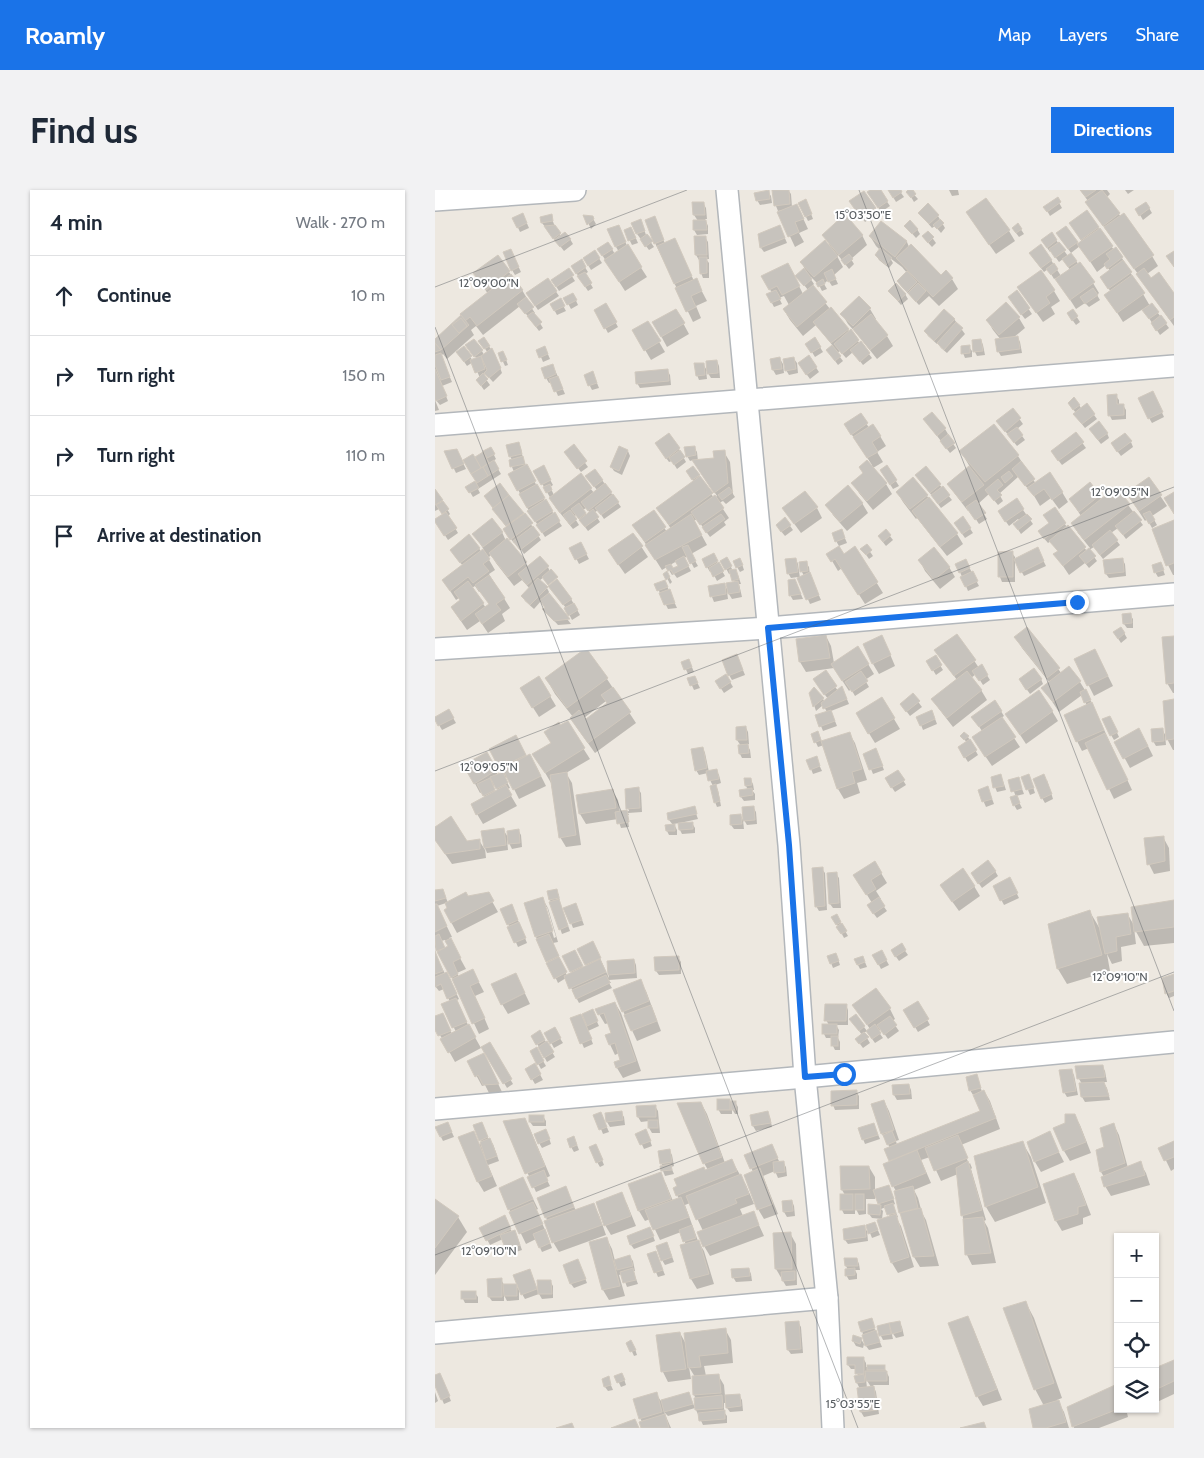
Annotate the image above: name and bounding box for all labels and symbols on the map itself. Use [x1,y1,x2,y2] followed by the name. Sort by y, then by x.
[835,207,891,222] text: 15°03'50"E
[459,275,519,290] text: 12°09'00"N
[1091,484,1149,499] text: 12°09'05"N
[1066,591,1089,614] route end
[460,759,518,774] text: 12°09'05"N
[1092,969,1148,984] text: 12°09'10"N
[833,1063,856,1086] route start
[461,1243,517,1258] text: 12°09'10"N
[826,1396,881,1411] text: 15°03'55"E

